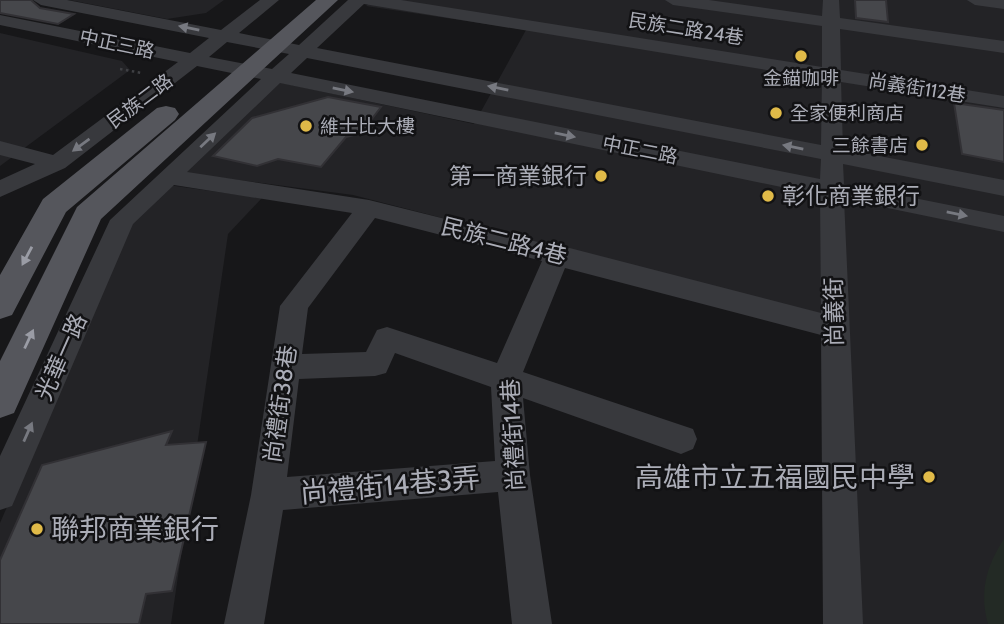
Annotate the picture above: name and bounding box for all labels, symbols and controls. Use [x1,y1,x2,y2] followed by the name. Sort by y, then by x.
[627,9,745,49] street label: 民族二路24巷
[178,22,200,33] one-way arrow
[77,25,157,63] street label: 中正三路
[793,48,809,64] marker: 金錨咖啡
[763,67,839,90] place label: 金錨咖啡
[103,69,177,133] street label: 民族二路
[867,69,967,107] street label: 尚義街112巷
[487,82,509,93] one-way arrow
[332,84,354,95] one-way arrow
[790,102,904,125] place label: 全家便利商店
[768,105,784,121] marker: 全家便利商店
[320,115,415,138] place label: 維士比大樓
[298,118,314,134] marker: 維士比大樓
[554,129,576,140] one-way arrow
[600,131,680,169] street label: 中正二路
[199,132,217,148] one-way arrow
[832,134,908,157] place label: 三餘書店
[914,137,930,153] marker: 三餘書店
[71,138,90,152] one-way arrow
[782,141,804,152] one-way arrow
[449,162,587,190] place label: 第一商業銀行
[593,168,609,184] marker: 第一商業銀行
[782,182,920,210] place label: 彰化商業銀行
[760,188,776,204] marker: 彰化商業銀行
[946,209,968,220] one-way arrow
[438,212,570,270] street label: 民族二路4巷
[21,246,33,266] one-way arrow
[819,277,849,347] street label: 尚義街
[30,309,92,405] street label: 光華一路
[23,329,35,349] one-way arrow
[258,343,302,465] street label: 尚禮街38巷
[496,378,530,492] street label: 尚禮街14巷
[23,421,34,442] one-way arrow
[299,460,481,510] street label: 尚禮街14巷3弄
[635,460,915,494] place label: 高雄市立五福國民中學
[921,469,937,485] marker: 高雄市立五福國民中學
[51,512,219,546] place label: 聯邦商業銀行
[29,521,45,537] marker: 聯邦商業銀行

